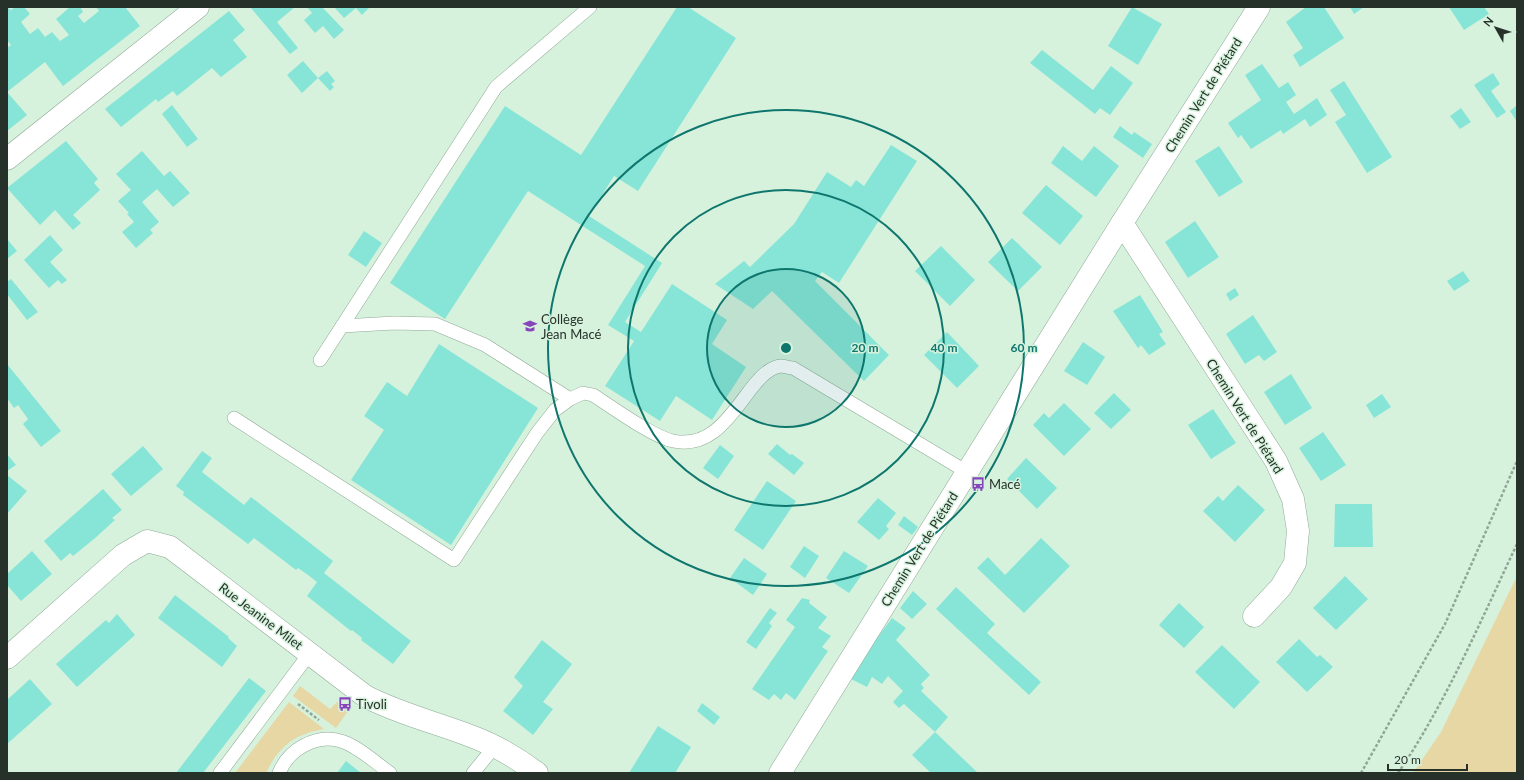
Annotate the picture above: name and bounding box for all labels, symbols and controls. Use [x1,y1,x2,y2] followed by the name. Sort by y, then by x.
[1476,8,1516,48] north arrow
[1480,14,1496,29] text: N
[1161,35,1245,155] street label: Chemin Vert de Piétard
[541,311,602,342] place label: Collège Jean Macé
[522,318,538,334] school or university icon: Collège Jean Macé
[852,340,878,355] text: 20 m
[931,340,957,355] text: 40 m
[1011,340,1037,355] text: 60 m
[779,341,793,355] centre of rings
[1203,356,1287,476] street label: Chemin Vert de Piétard
[970,476,986,492] bus stop icon: Macé
[989,476,1020,492] place label: Macé
[877,489,961,609] street label: Chemin Vert de Piétard
[216,579,306,653] street label: Rue Jeanine Milet
[337,696,353,712] bus stop icon: Tivoli
[356,696,387,712] place label: Tivoli
[1388,746,1467,772] scale bar
[1394,752,1421,767] text: 20 m

